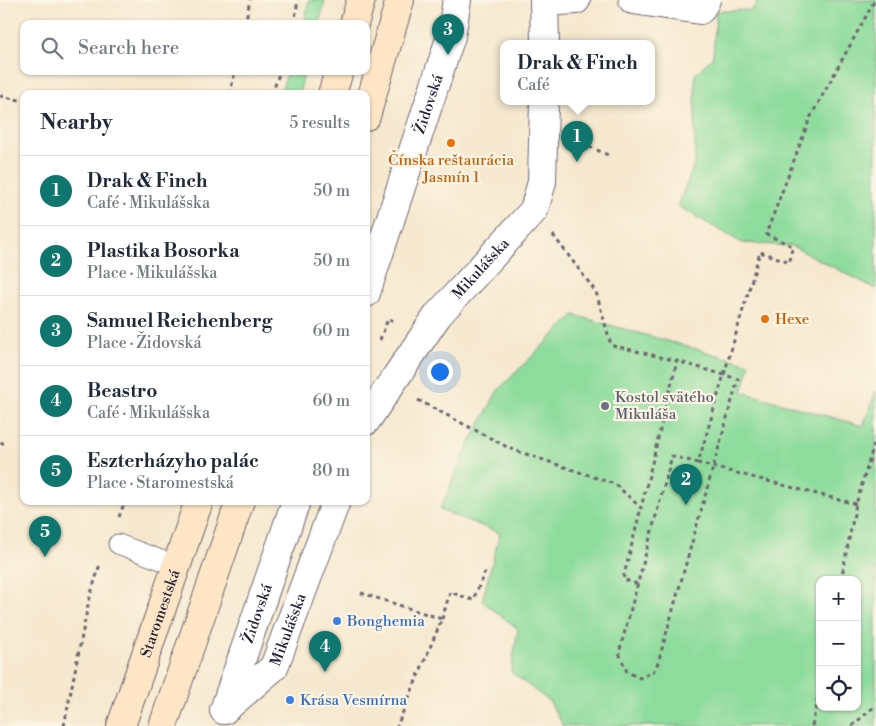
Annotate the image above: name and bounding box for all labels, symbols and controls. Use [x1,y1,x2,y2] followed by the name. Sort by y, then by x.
[432,14,464,55] pin: 3
[20,20,370,75] search box
[38,34,66,62] icon: search
[78,36,179,60] text: Search here
[500,40,655,105] popup
[517,51,638,75] text: Drak & Finch
[409,72,448,136] street label: Židovská
[517,75,550,95] text: Café
[40,110,113,136] text: Nearby
[289,113,350,133] text: 5 results
[561,121,593,162] pin: 1
[445,137,457,149] marker: Čínska reštaurácia Jasmín 1
[388,150,515,187] place label: Čínska reštaurácia Jasmín 1
[87,169,208,193] text: Drak & Finch
[52,181,60,201] text: 1
[313,181,350,201] text: 50 m
[87,193,210,213] text: Café · Mikulášska
[448,234,514,303] street label: Mikulášska
[87,239,240,263] text: Plastika Bosorka
[51,251,61,271] text: 2
[313,251,350,271] text: 50 m
[87,263,217,283] text: Place · Mikulášska
[87,309,272,333] text: Samuel Reichenberg
[775,310,809,329] place label: Hexe
[759,313,771,325] marker: Hexe
[51,321,61,341] text: 3
[312,321,350,341] text: 60 m
[87,333,202,353] text: Place · Židovská
[427,359,453,385] your location
[87,379,158,403] text: Beastro
[615,388,714,424] place label: Kostol svätého Mikuláša
[51,391,61,411] text: 4
[312,391,350,411] text: 60 m
[599,400,611,412] marker: Kostol svätého Mikuláša
[87,403,210,423] text: Café · Mikulášska
[87,449,259,473] text: Eszterházyho palác
[51,461,61,481] text: 5
[312,461,350,481] text: 80 m
[670,464,702,505] pin: 2
[87,473,234,493] text: Place · Staromestská
[29,516,61,557] pin: 5
[136,567,185,660] street label: Staromestská
[816,576,861,711] map controls
[816,576,861,621] button: +
[238,581,277,646] street label: Židovská
[266,590,311,669] street label: Mikulášska
[346,612,425,631] place label: Bonghemia
[331,615,343,627] marker: Bonghemia
[816,621,861,666] button: −
[309,631,341,672] pin: 4
[816,666,861,711] button: locate
[300,691,408,710] place label: Krása Vesmírna
[284,694,296,706] marker: Krása Vesmírna

